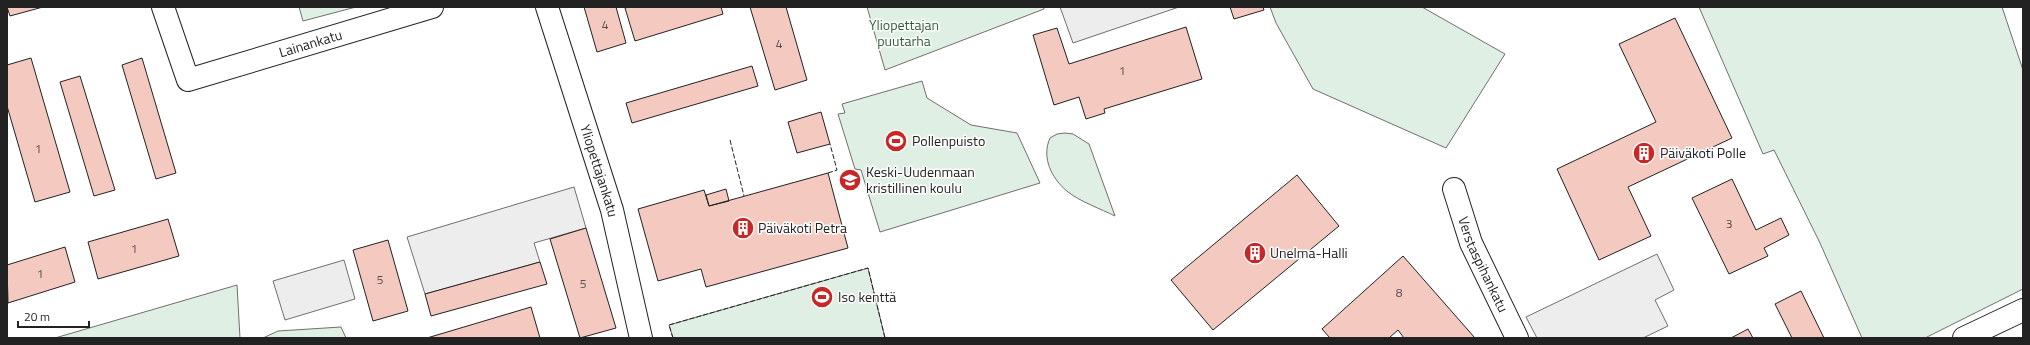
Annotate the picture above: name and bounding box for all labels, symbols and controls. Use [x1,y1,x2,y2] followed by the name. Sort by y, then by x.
[869,14,939,51] park label: Yliopettajan puutarha
[602,15,609,34] house number: 4
[276,24,344,62] street label: Lainankatu
[776,34,783,53] house number: 4
[1119,61,1125,80] house number: 1
[575,122,624,219] street label: Yliopettajankatu
[883,128,909,154] sports icon: Pollenpuisto
[912,130,985,151] place label: Pollenpuisto
[35,139,41,158] house number: 1
[1631,140,1657,166] building icon: Päiväkoti Polle
[1660,142,1746,163] place label: Päiväkoti Polle
[866,161,975,198] place label: Keski-Uudenmaan kristillinen koulu
[837,167,863,193] school or university icon: Keski-Uudenmaan kristillinen koulu
[1453,214,1514,316] street label: Verstaspihankatu
[1726,214,1732,233] house number: 3
[730,215,756,241] building icon: Päiväkoti Petra
[758,217,847,238] place label: Päiväkoti Petra
[131,239,137,258] house number: 1
[1242,240,1268,266] building icon: Unelma-Halli
[1270,242,1348,263] place label: Unelma-Halli
[37,264,43,283] house number: 1
[377,270,384,289] house number: 5
[580,274,587,293] house number: 5
[1396,283,1403,302] house number: 8
[809,284,835,310] sports icon: Iso kenttä
[838,286,896,307] place label: Iso kenttä
[18,303,89,329] scale bar
[24,307,50,326] text: 20 m

